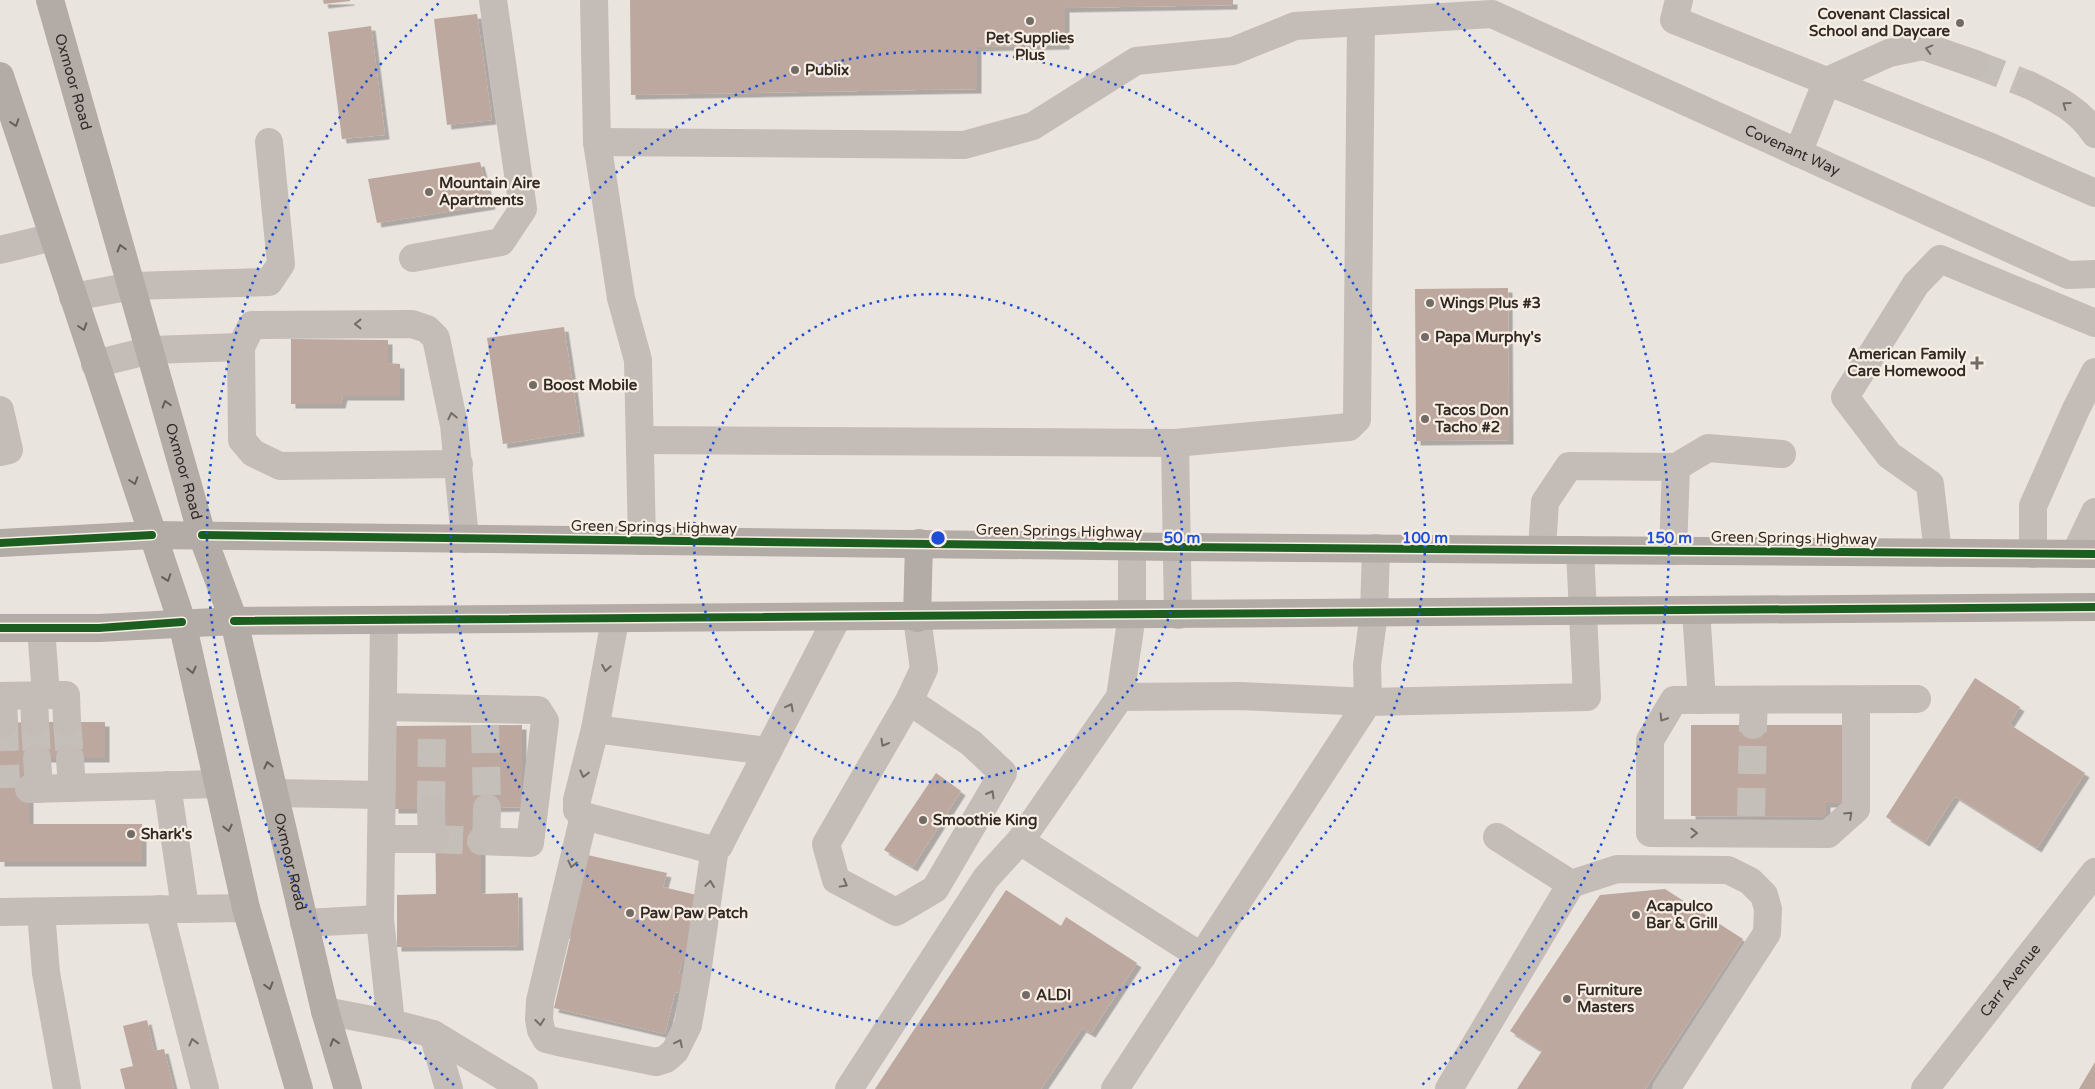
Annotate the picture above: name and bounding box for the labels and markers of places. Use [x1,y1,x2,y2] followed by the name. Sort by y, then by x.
[1809,5,1950,41] place label: Covenant Classical School and Daycare
[1024,15,1036,27] marker: Pet Supplies Plus
[1954,17,1966,29] marker: Covenant Classical School and Daycare
[986,29,1074,64] place label: Pet Supplies Plus
[805,61,849,79] place label: Publix
[789,64,801,76] marker: Publix
[439,174,541,210] place label: Mountain Aire Apartments
[423,186,435,198] marker: Mountain Aire Apartments
[1440,294,1541,313] place label: Wings Plus #3
[1424,297,1436,309] marker: Wings Plus #3
[1435,328,1541,347] place label: Papa Murphy's
[1419,331,1431,343] marker: Papa Murphy's
[1847,345,1966,380] place label: American Family Care Homewood
[1970,356,1984,370] marker: American Family Care Homewood
[543,376,638,394] place label: Boost Mobile
[527,379,539,391] marker: Boost Mobile
[1434,401,1509,436] place label: Tacos Don Tacho #2
[1419,413,1431,425] marker: Tacos Don Tacho #2
[929,529,947,547] centre of rings
[933,811,1037,830] place label: Smoothie King
[917,814,929,826] marker: Smoothie King
[141,825,192,843] place label: Shark's
[125,828,137,840] marker: Shark's
[1646,897,1718,932] place label: Acapulco Bar & Grill
[640,904,748,922] place label: Paw Paw Patch
[624,907,636,919] marker: Paw Paw Patch
[1630,909,1642,921] marker: Acapulco Bar & Grill
[1577,981,1643,1016] place label: Furniture Masters
[1036,986,1071,1004] place label: ALDI
[1020,989,1032,1001] marker: ALDI
[1561,993,1573,1005] marker: Furniture Masters

